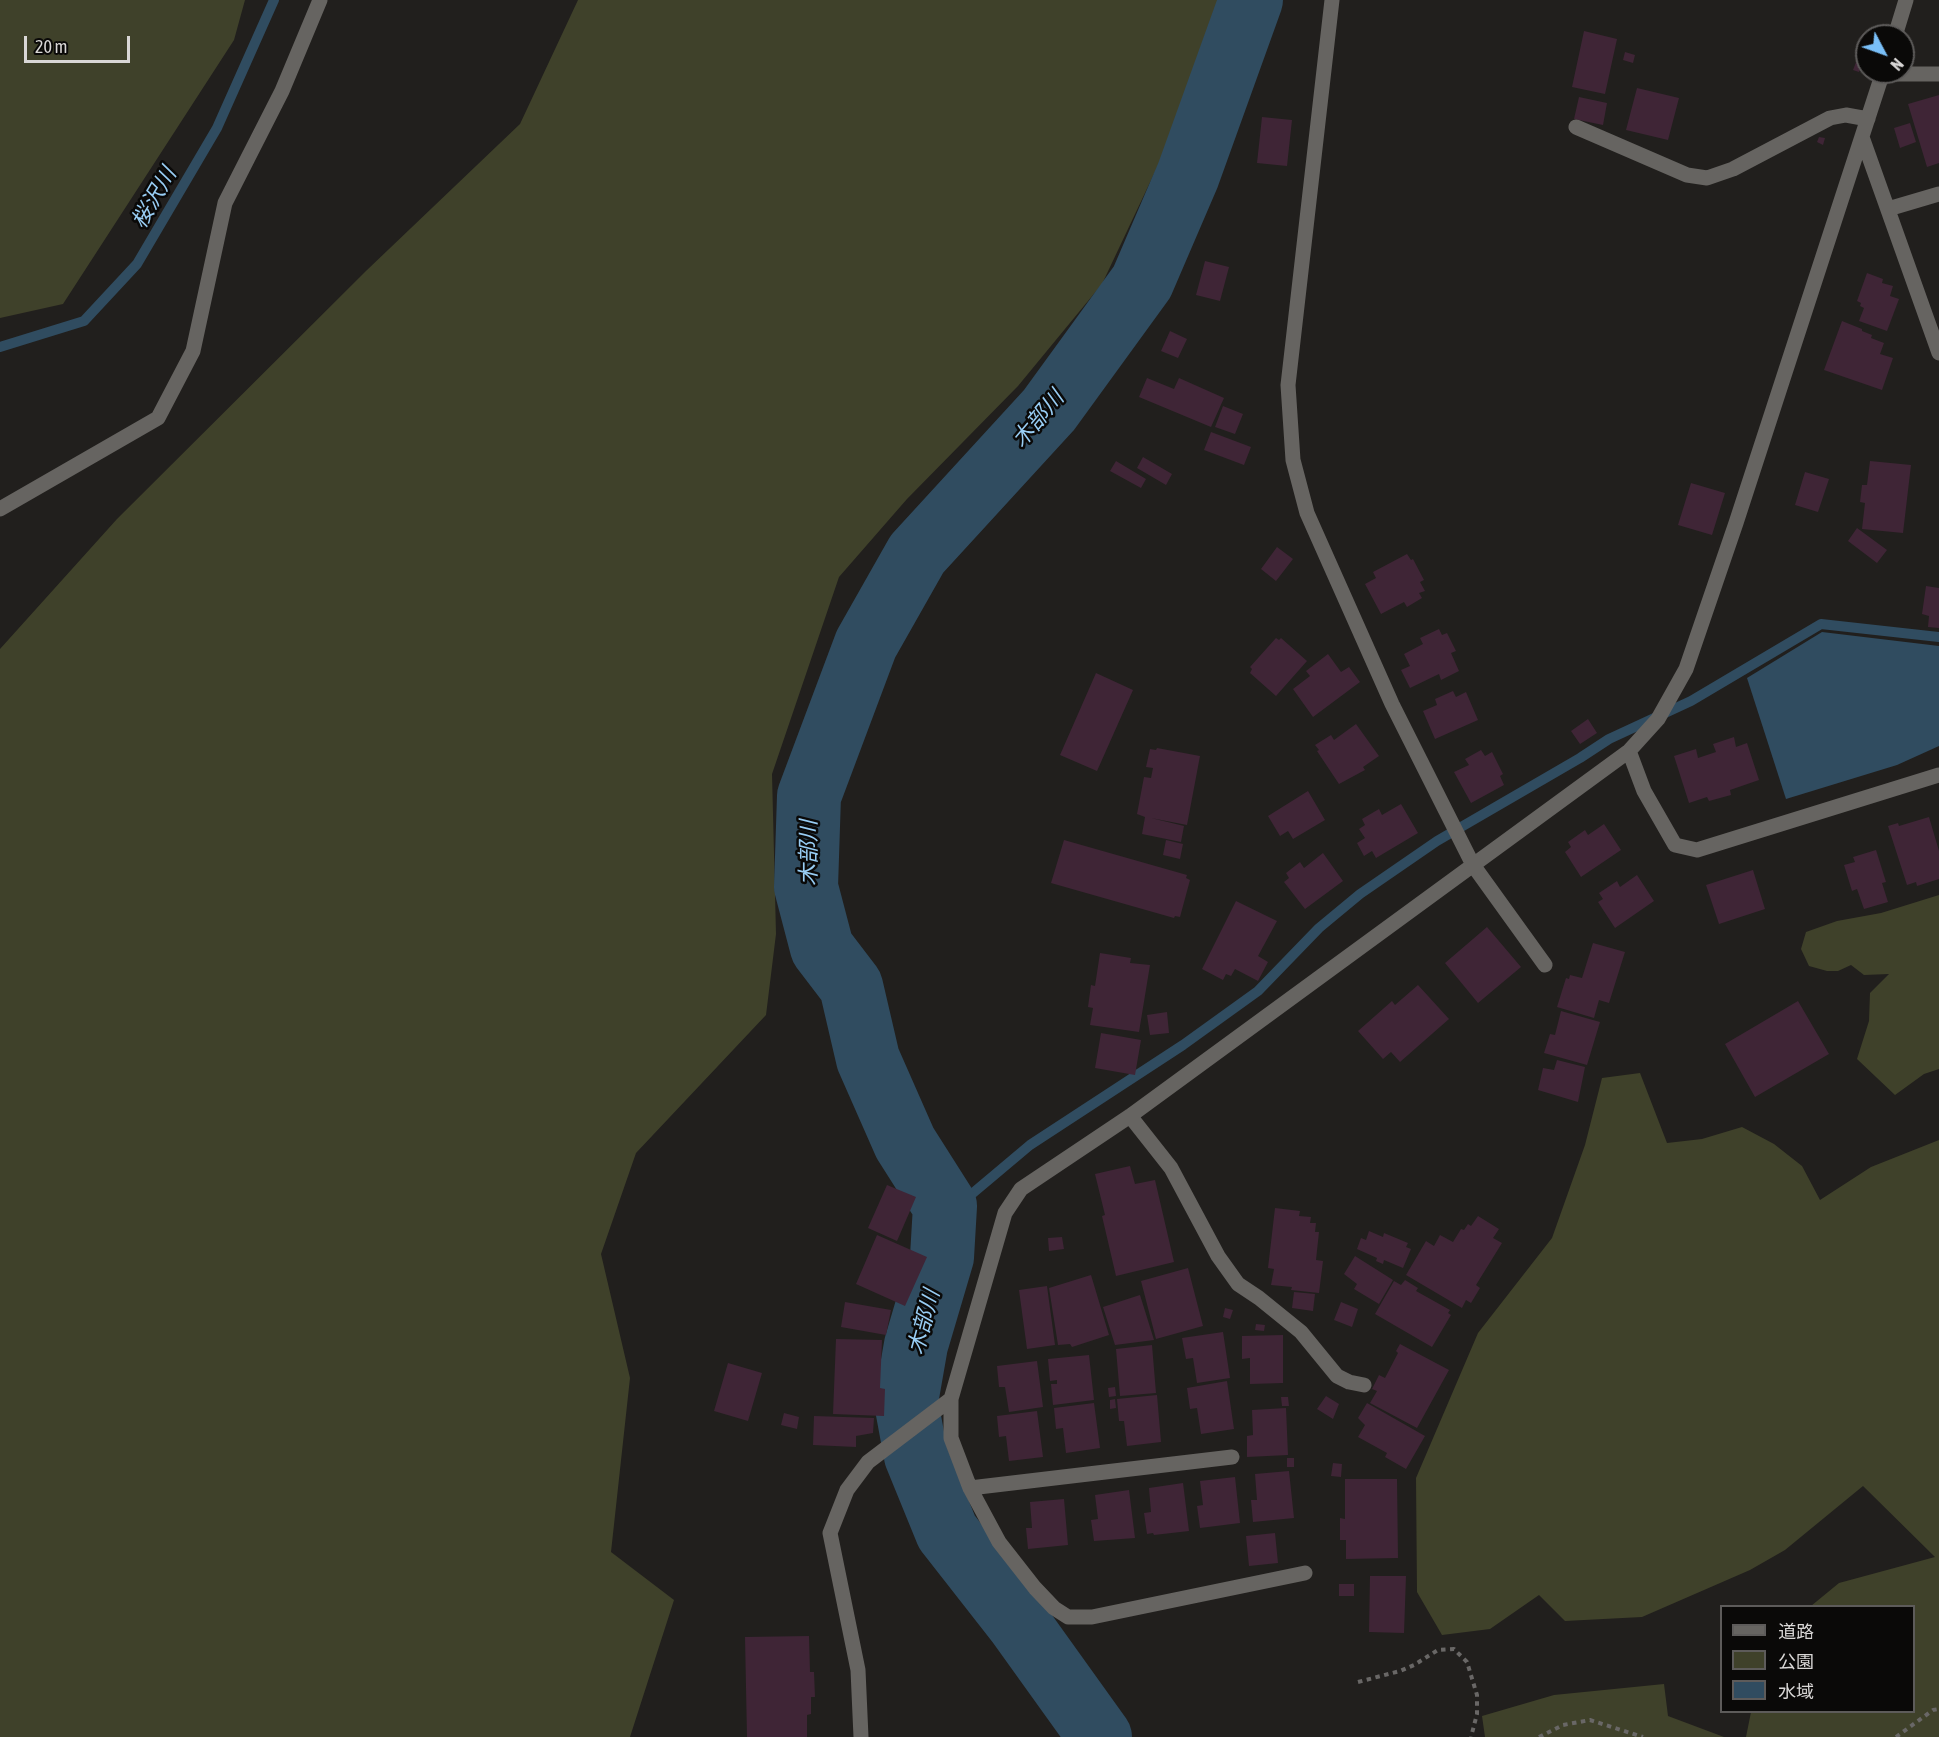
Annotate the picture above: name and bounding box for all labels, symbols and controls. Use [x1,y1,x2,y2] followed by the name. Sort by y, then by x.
[27,24,134,62] scale bar
[1855,24,1915,84] north arrow
[35,36,67,57] text: 20 m
[1887,55,1907,74] text: N
[126,163,182,233] water label: 桜沢川
[1007,385,1069,453] water label: 木部川
[796,820,822,886] water label: 木部川
[903,1287,945,1357] water label: 木部川
[1720,1605,1915,1713] legend
[1778,1621,1814,1642] text: 道路
[1778,1651,1814,1672] text: 公園
[1778,1681,1814,1702] text: 水域

